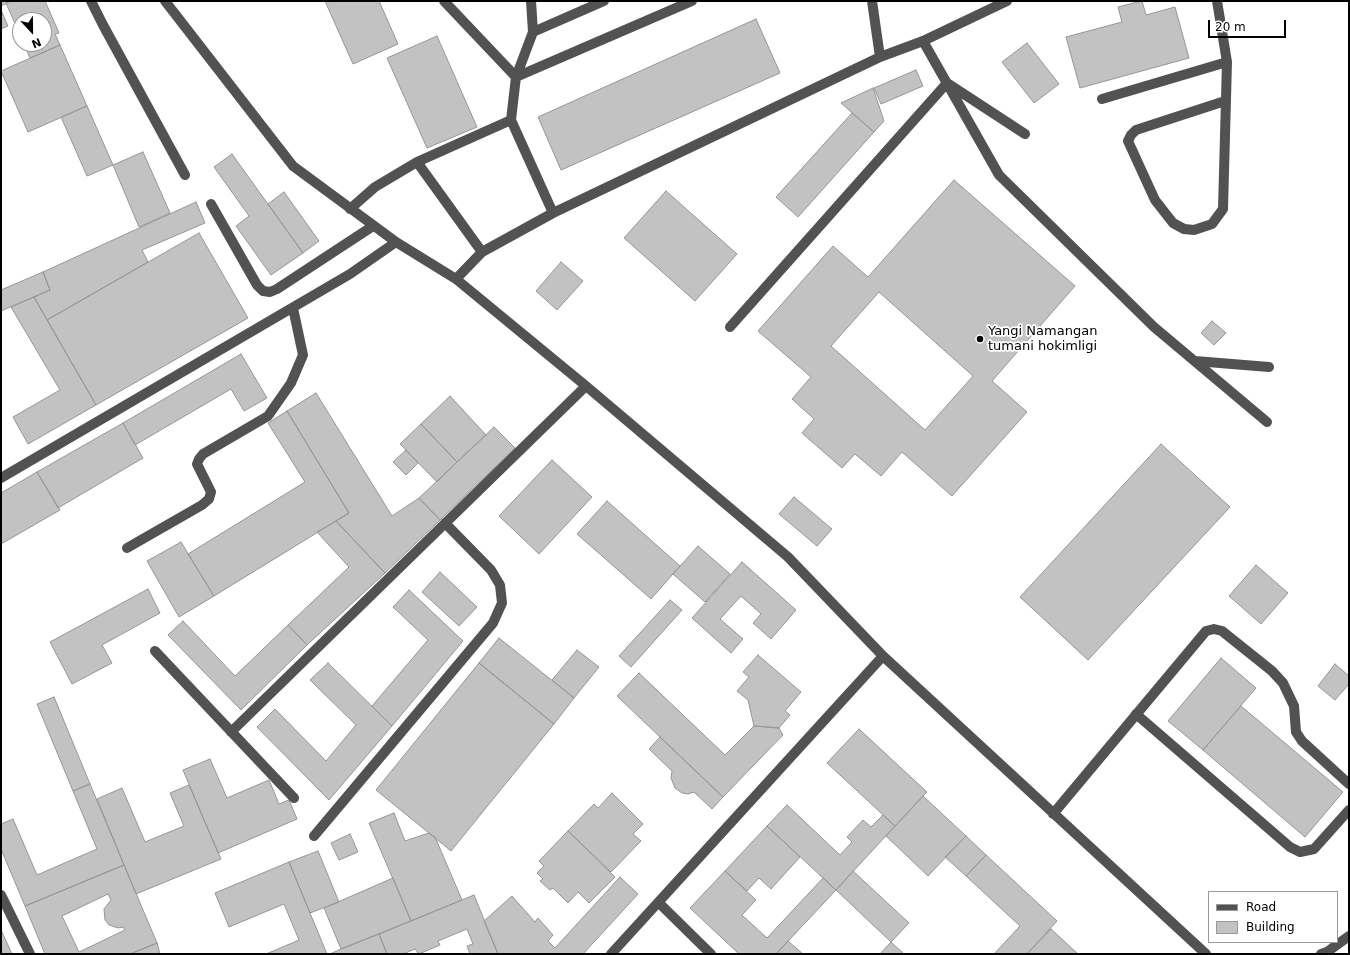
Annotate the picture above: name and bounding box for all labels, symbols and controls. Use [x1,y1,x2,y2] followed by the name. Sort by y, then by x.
[12,12,52,52] north arrow
[1210,12,1288,38] scale bar
[1215,20,1246,34] text: 20 m
[30,35,43,50] text: N
[988,324,1097,355] place label: Yangi Namangan tumani hokimligi
[975,334,985,344] marker: Yangi Namangan tumani hokimligi
[1208,891,1338,943] legend
[1246,900,1276,914] text: Road
[1246,920,1295,934] text: Building

